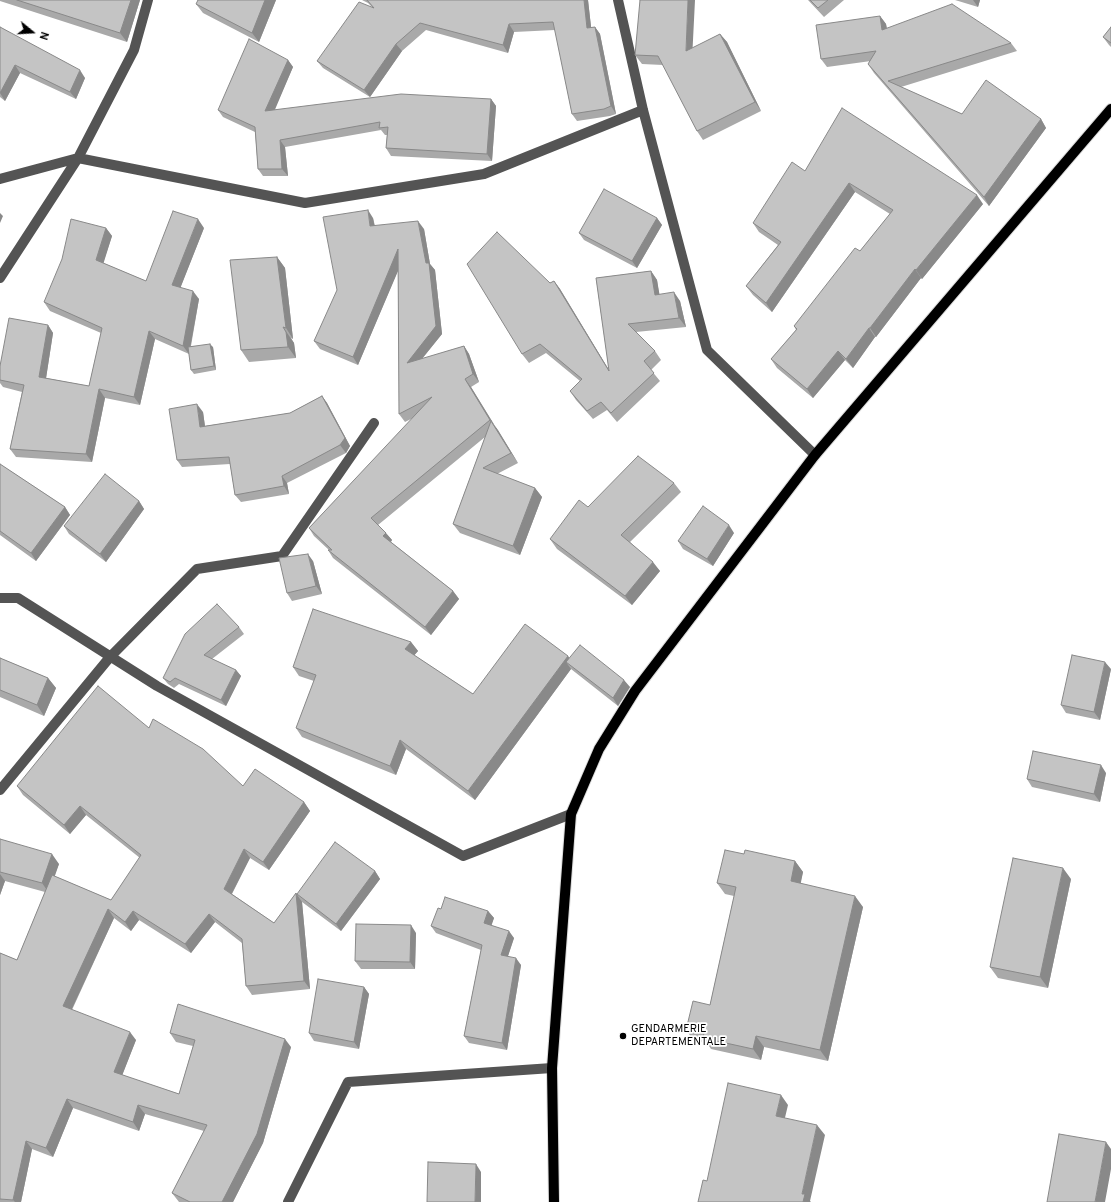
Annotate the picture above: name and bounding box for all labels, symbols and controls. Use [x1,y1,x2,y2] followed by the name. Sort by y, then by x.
[12,12,52,52] north arrow
[36,30,51,42] text: N
[631,1023,726,1049] place label: GENDARMERIE DEPARTEMENTALE
[618,1031,628,1041] marker: GENDARMERIE DEPARTEMENTALE

